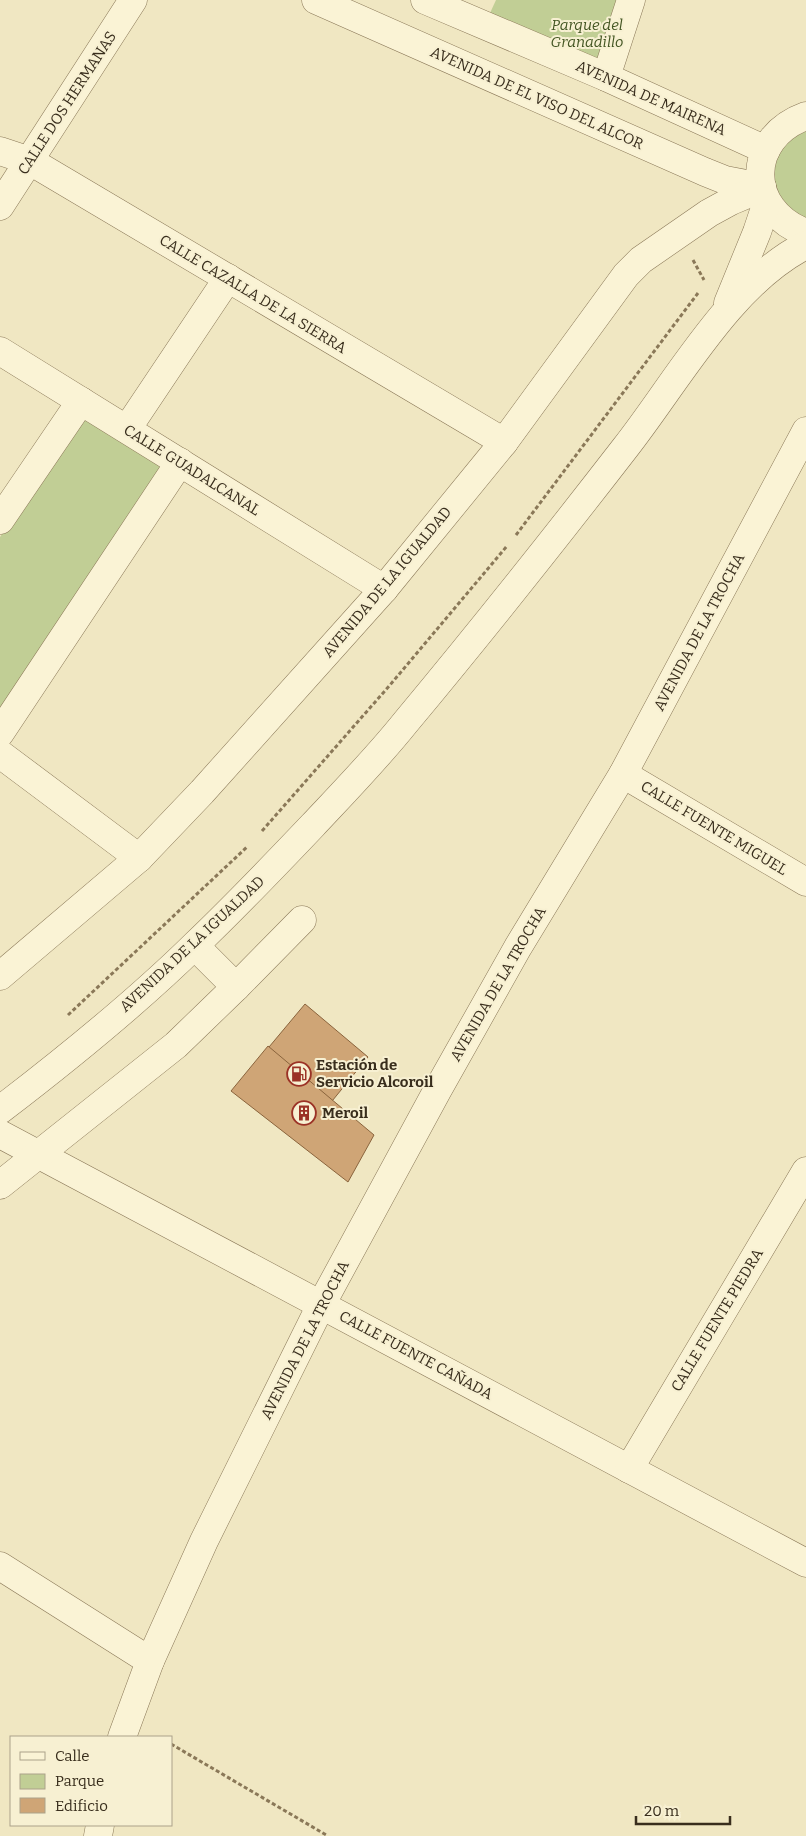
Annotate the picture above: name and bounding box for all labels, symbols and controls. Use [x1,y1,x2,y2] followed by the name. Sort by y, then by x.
[551,16,623,51] park label: Parque del Granadillo
[14,28,120,178] street label: CALLE DOS HERMANAS
[428,43,646,153] street label: AVENIDA DE EL VISO DEL ALCOR
[573,57,729,139] street label: AVENIDA DE MAIRENA
[156,231,350,357] street label: CALLE CAZALLA DE LA SIERRA
[120,421,264,519] street label: CALLE GUADALCANAL
[319,503,455,661] street label: AVENIDA DE LA IGUALDAD
[650,550,748,714] street label: AVENIDA DE LA TROCHA
[637,777,791,879] street label: CALLE FUENTE MIGUEL
[116,872,268,1016] street label: AVENIDA DE LA IGUALDAD
[446,903,550,1065] street label: AVENIDA DE LA TROCHA
[316,1056,434,1091] place label: Estación de Servicio Alcoroil
[286,1061,312,1087] fuel station icon: Estación de Servicio Alcoroil
[291,1100,317,1126] building icon: Meroil
[322,1104,368,1122] place label: Meroil
[667,1245,767,1395] street label: CALLE FUENTE PIEDRA
[257,1257,353,1422] street label: AVENIDA DE LA TROCHA
[336,1307,496,1403] street label: CALLE FUENTE CAÑADA
[10,1736,172,1826] legend
[55,1747,89,1765] text: Calle
[55,1772,104,1790] text: Parque
[636,1794,730,1826] scale bar
[55,1797,108,1815] text: Edificio
[644,1802,680,1820] text: 20 m

